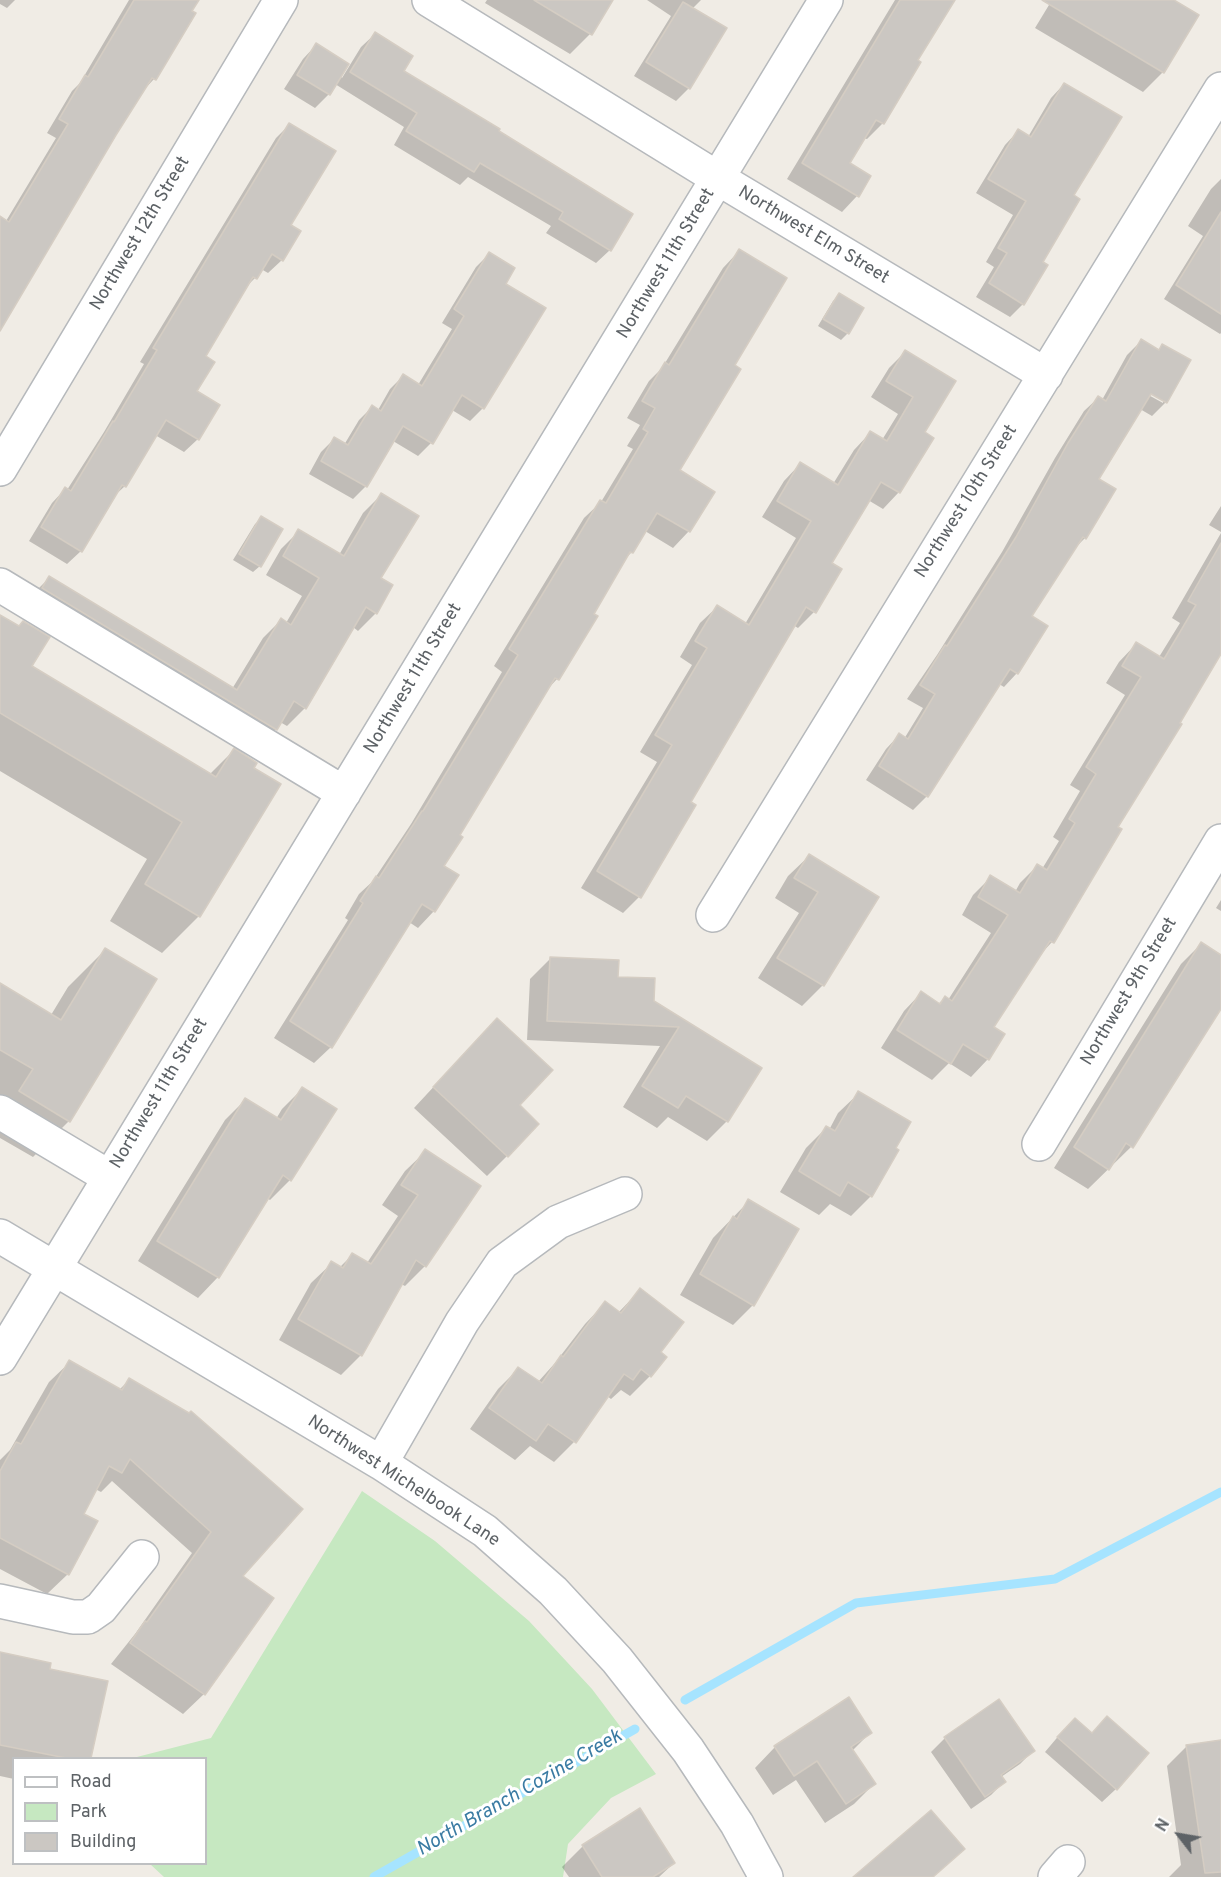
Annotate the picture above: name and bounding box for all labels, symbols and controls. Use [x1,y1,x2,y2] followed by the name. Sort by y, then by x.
[86,153,196,315] street label: Northwest 12th Street
[734,182,892,290] street label: Northwest Elm Street
[614,185,720,343] street label: Northwest 11th Street
[911,421,1023,583] street label: Northwest 10th Street
[361,600,467,758] street label: Northwest 11th Street
[1077,914,1183,1070] street label: Northwest 9th Street
[107,1015,213,1173] street label: Northwest 11th Street
[303,1412,503,1552] street label: Northwest Michelbook Lane
[413,1725,627,1863] water label: North Branch Cozine Creek
[12,1757,207,1865] legend
[70,1771,112,1794] text: Road
[70,1801,107,1824] text: Park
[1149,1805,1209,1865] north arrow
[1152,1816,1175,1836] text: N
[70,1831,136,1854] text: Building

